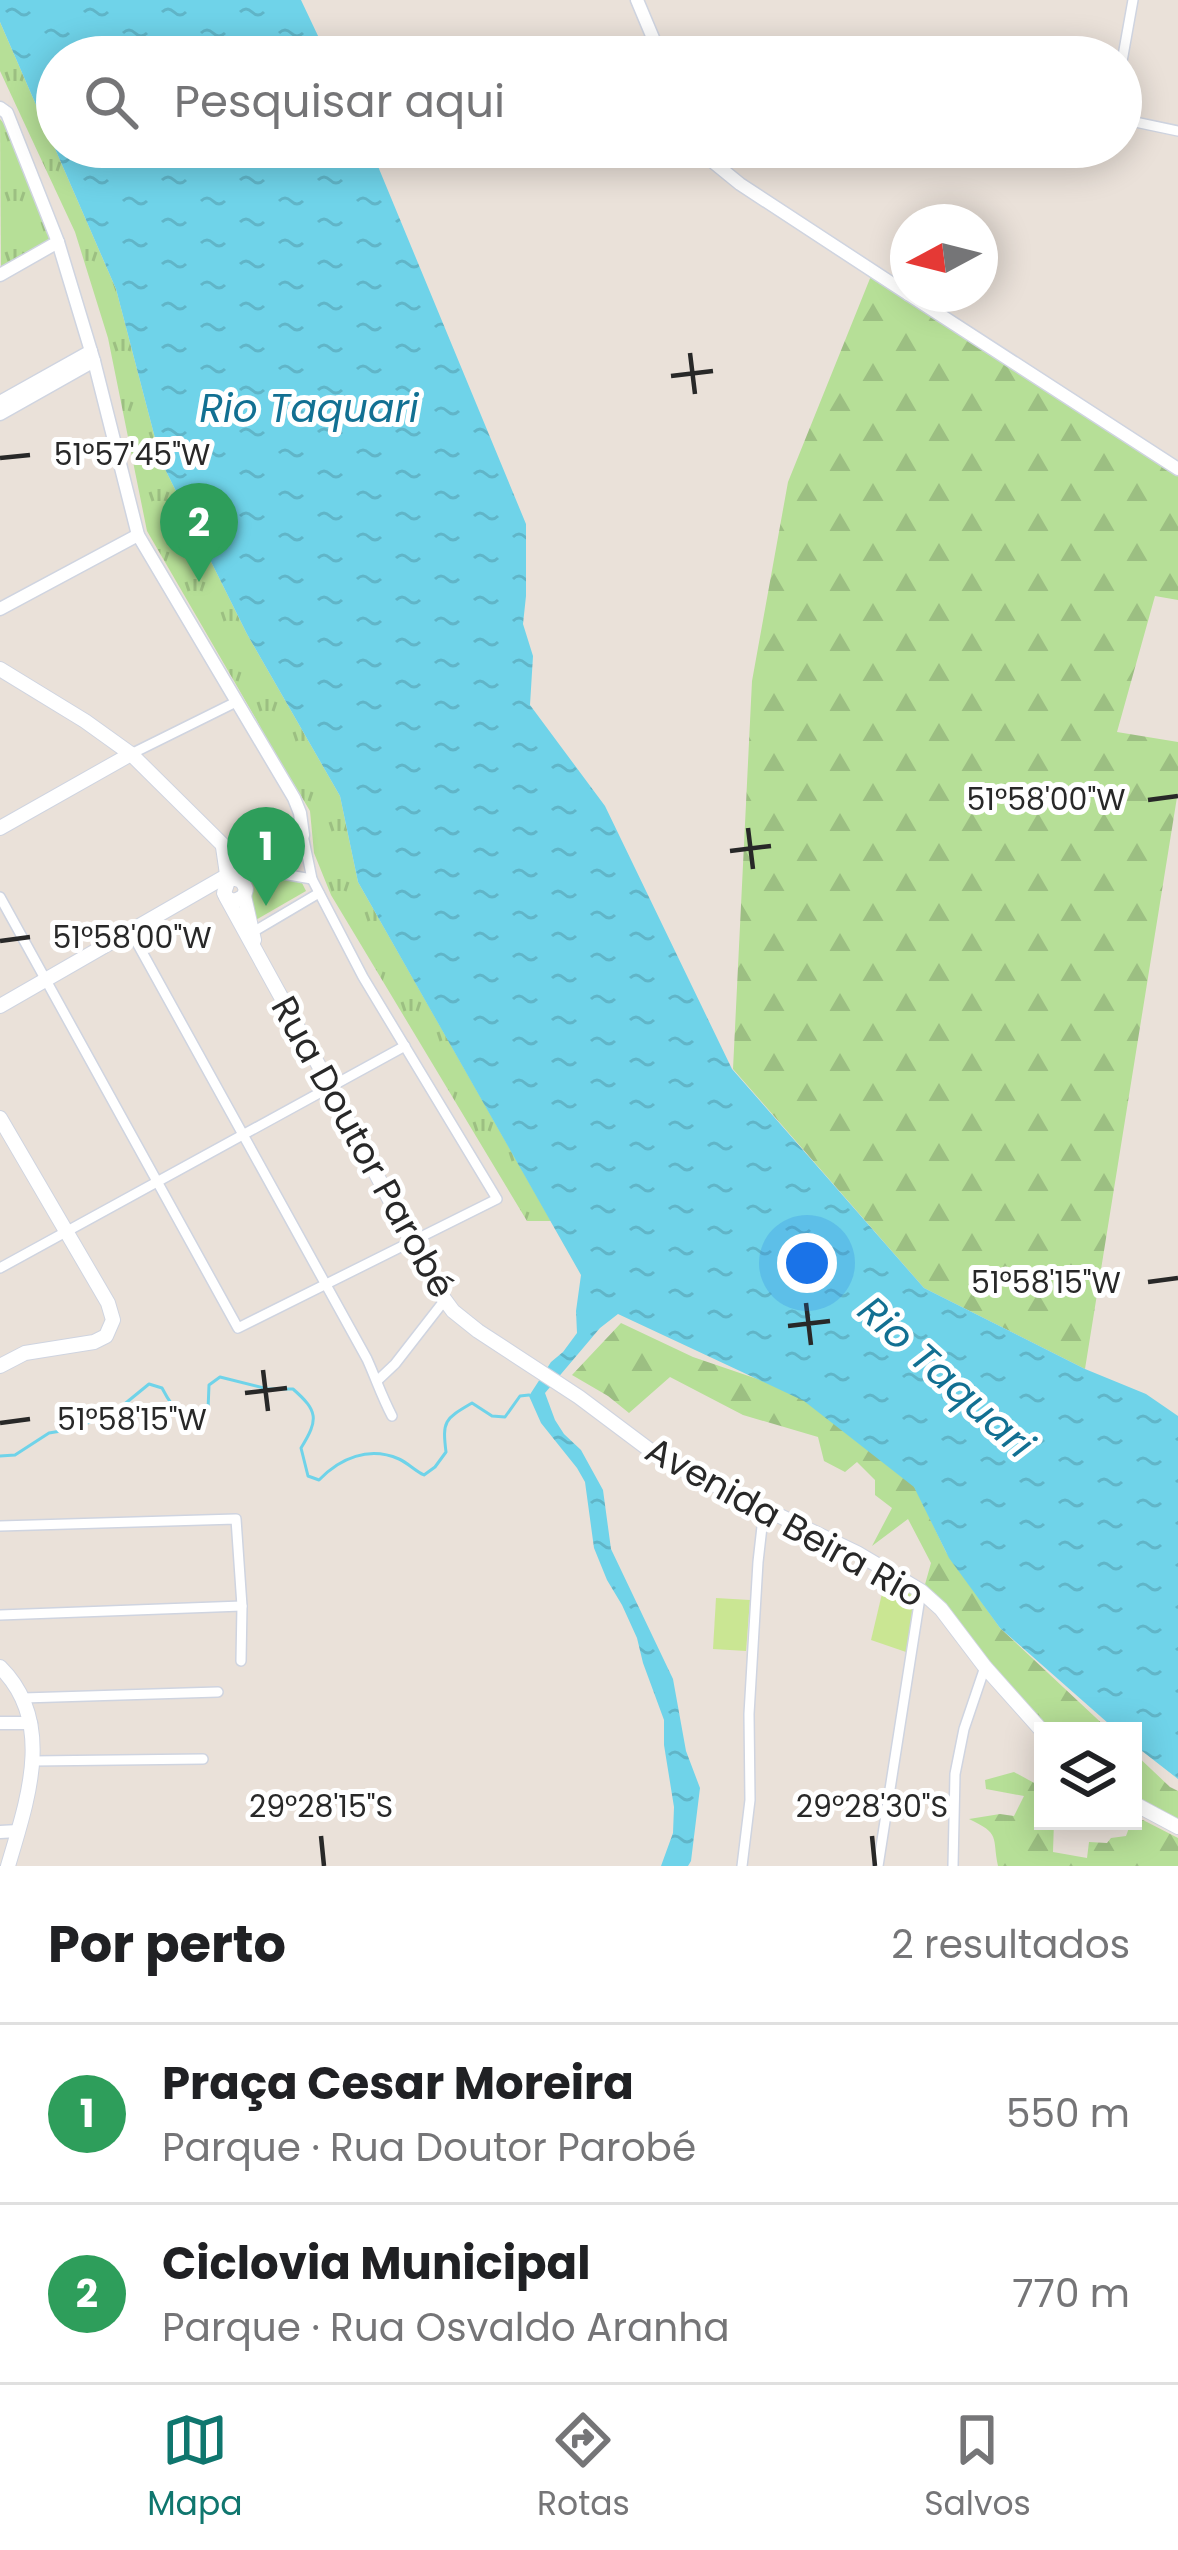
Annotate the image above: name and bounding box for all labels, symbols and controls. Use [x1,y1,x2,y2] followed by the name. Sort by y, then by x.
[36,36,1142,168] search box
[78,69,144,135] icon: search
[174,70,505,133] text: Pesquisar aqui
[890,204,998,312] north arrow
[199,381,420,436] water label: Rio Taquari
[54,433,210,476] text: 51°57'45"W
[160,483,238,582] pin: 2
[967,778,1126,821] text: 51°58'00"W
[227,807,305,906] pin: 1
[53,916,212,959] text: 51°58'00"W
[259,987,467,1307] street label: Rua Doutor Parobé
[777,1233,837,1293] your location
[971,1261,1121,1304] text: 51°58'15"W
[846,1283,1047,1472] water label: Rio Taquari
[57,1398,207,1441] text: 51°58'15"W
[636,1424,934,1620] street label: Avenida Beira Rio
[1034,1722,1142,1830] map controls
[1034,1722,1142,1830] button: layers
[249,1785,393,1828] text: 29°28'15"S
[796,1785,948,1828] text: 29°28'30"S
[48,1908,286,1980] text: Por perto
[891,1917,1130,1972] text: 2 resultados
[162,2052,634,2115] text: Praça Cesar Moreira
[80,2086,94,2141] text: 1
[1006,2086,1130,2141] text: 550 m
[162,2120,696,2175] text: Parque · Rua Doutor Parobé
[162,2232,590,2295] text: Ciclovia Municipal
[76,2266,98,2321] text: 2
[1012,2266,1130,2321] text: 770 m
[162,2300,730,2355] text: Parque · Rua Osvaldo Aranha
[147,2407,243,2529] tab: Mapa
[537,2407,630,2529] tab: Rotas
[924,2407,1031,2529] tab: Salvos

